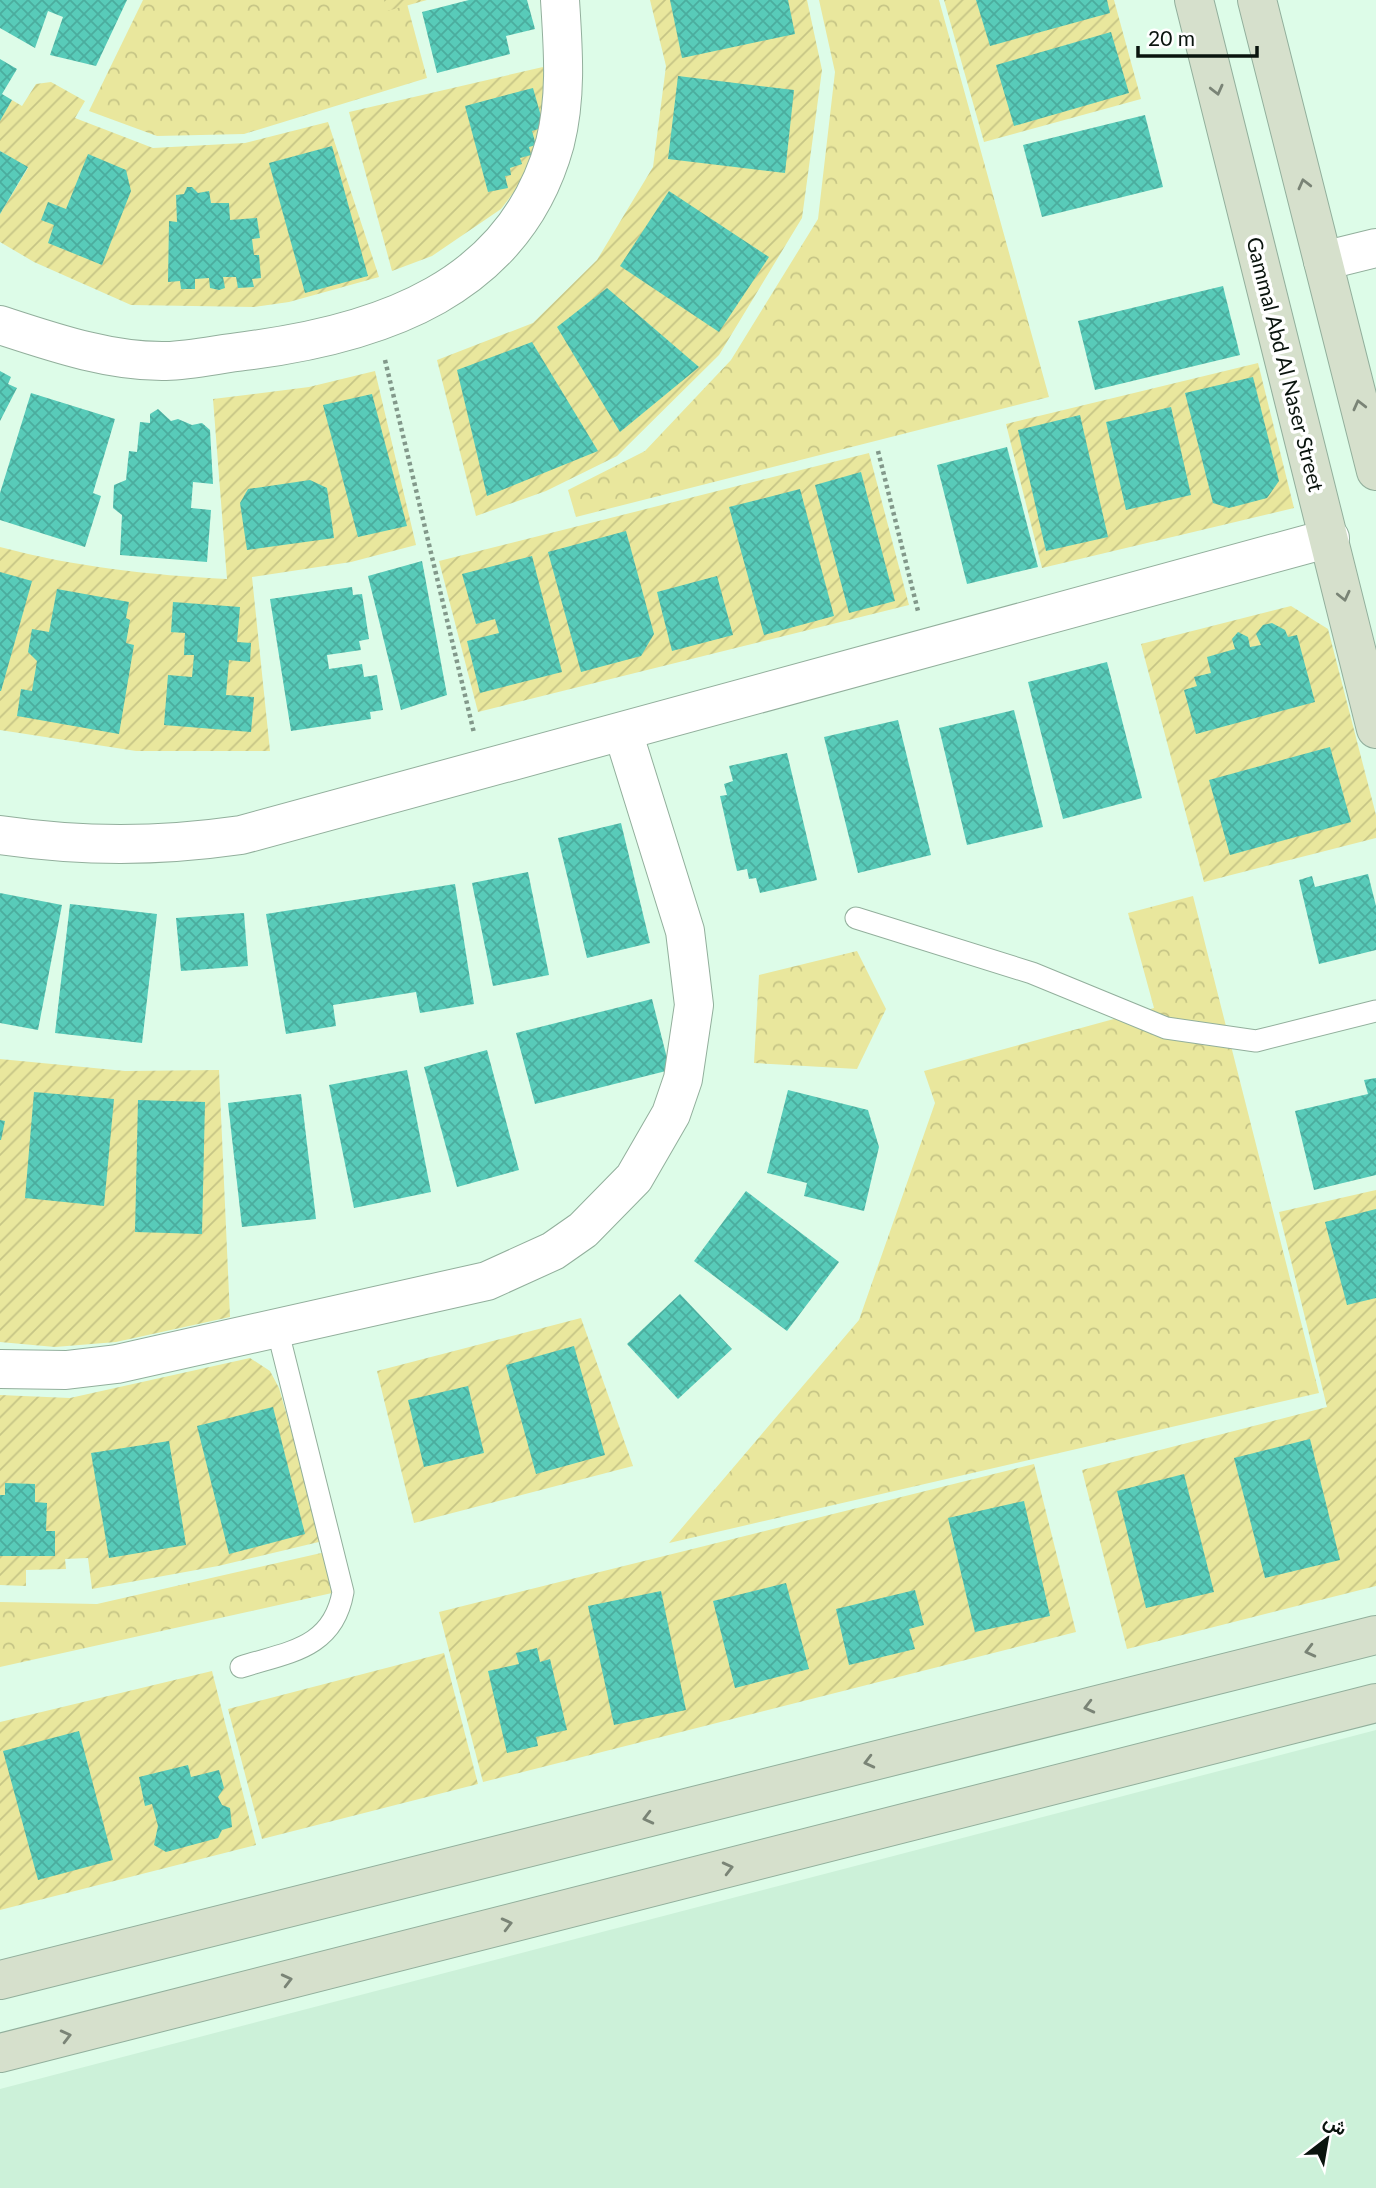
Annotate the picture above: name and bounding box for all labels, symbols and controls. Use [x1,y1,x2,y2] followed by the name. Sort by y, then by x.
[1138,14,1257,58] scale bar
[1148,25,1195,50] text: 20 m
[1209,84,1223,96] one-way arrow
[1298,178,1312,190] one-way arrow
[1242,234,1330,494] street label: Gammal Abd Al Naser Street
[1353,399,1367,411] one-way arrow
[1336,590,1350,602] one-way arrow
[1304,1643,1316,1657] one-way arrow
[1083,1699,1095,1713] one-way arrow
[863,1754,875,1768] one-way arrow
[642,1810,654,1824] one-way arrow
[722,1862,734,1876] one-way arrow
[501,1918,513,1932] one-way arrow
[281,1974,293,1988] one-way arrow
[60,2030,72,2044] one-way arrow
[1292,2104,1362,2174] north arrow
[1320,2108,1352,2141] text: ش

